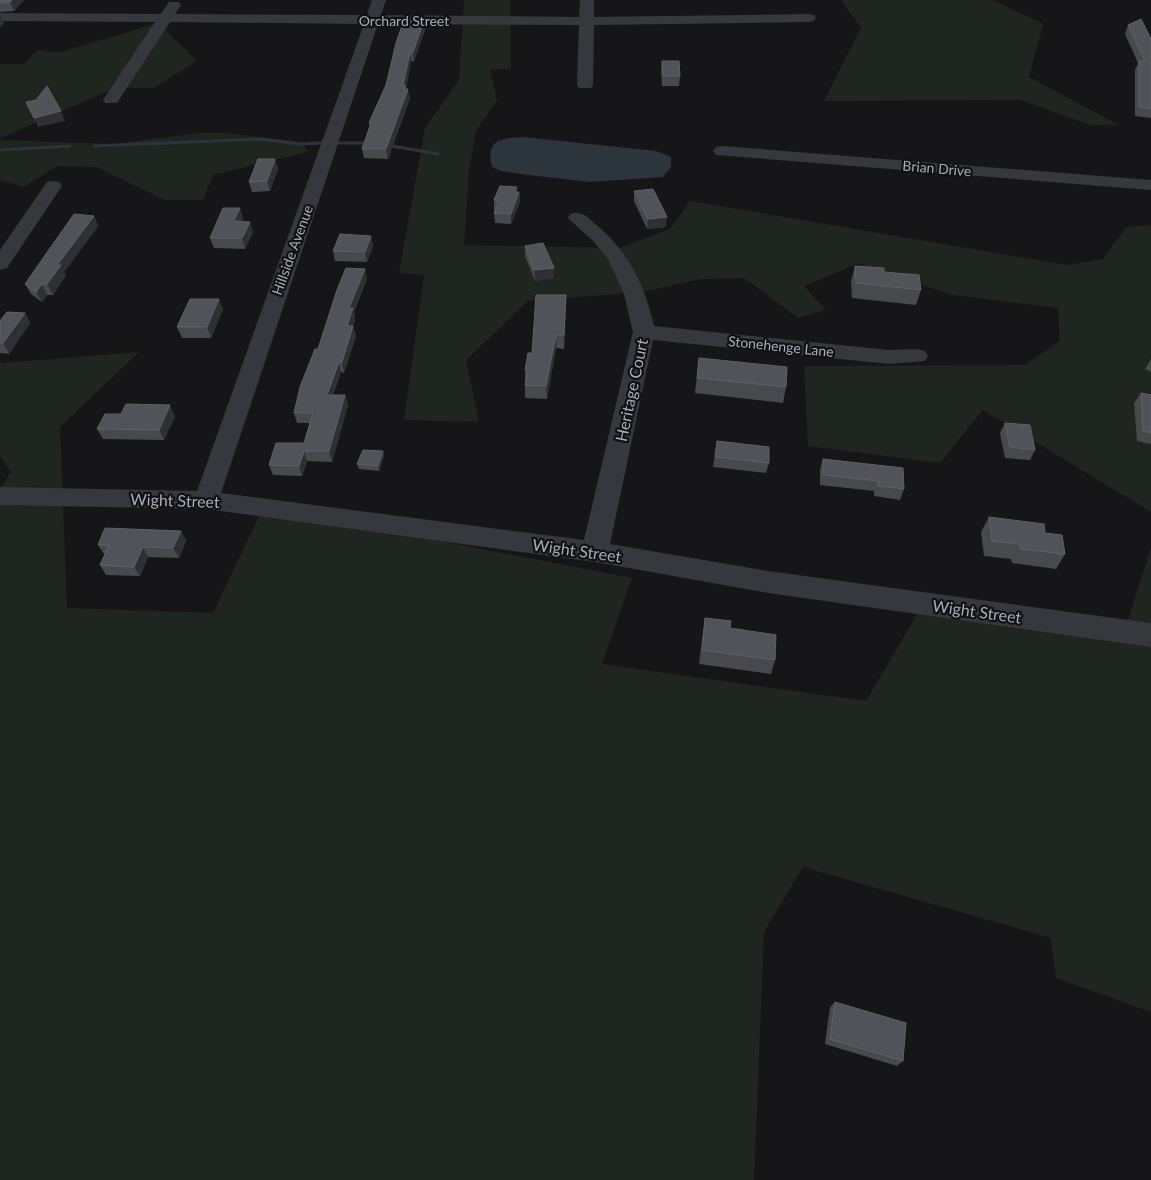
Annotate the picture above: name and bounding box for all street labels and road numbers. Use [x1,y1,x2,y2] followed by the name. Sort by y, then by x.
[359,12,449,29] street label: Orchard Street
[902,157,972,179] street label: Brian Drive
[268,203,316,297] street label: Hillside Avenue
[727,332,835,360] street label: Stonehenge Lane
[611,337,651,443] street label: Heritage Court
[130,489,220,511] street label: Wight Street
[531,534,623,566] street label: Wight Street
[931,595,1023,627] street label: Wight Street

